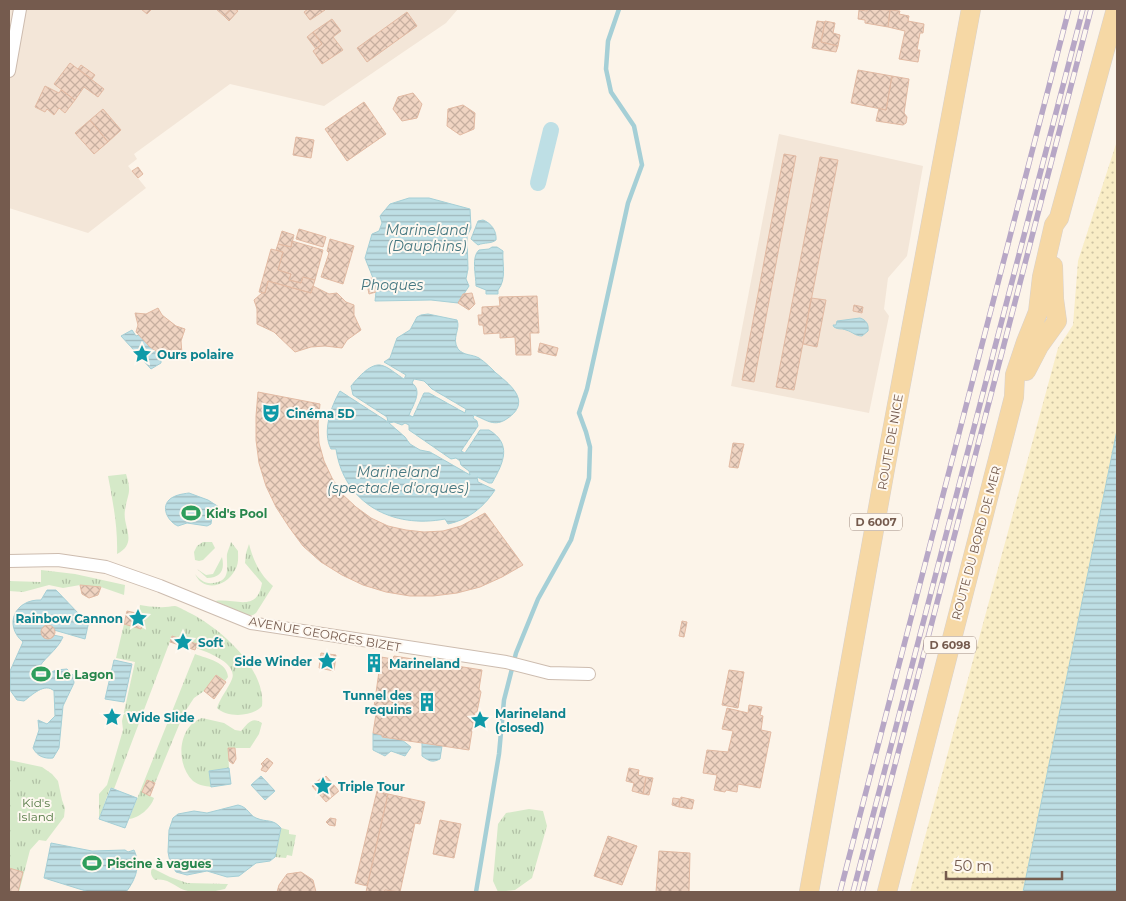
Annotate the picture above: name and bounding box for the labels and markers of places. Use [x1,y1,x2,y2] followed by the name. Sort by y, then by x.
[131,343,153,365] place icon: Ours polaire
[157,347,234,362] place label: Ours polaire
[260,402,282,424] theatre icon: Cinéma 5D
[286,406,355,421] place label: Cinéma 5D
[180,502,202,524] sports icon: Kid's Pool
[206,506,267,521] place label: Kid's Pool
[127,607,149,629] place icon: Rainbow Cannon
[15,611,123,626] place label: Rainbow Cannon
[172,631,194,653] place icon: Soft
[198,635,224,650] place label: Soft
[316,650,338,672] place icon: Side Winder
[363,652,385,674] building icon: Marineland
[235,654,312,669] place label: Side Winder
[389,656,460,671] place label: Marineland
[30,663,52,685] sports icon: Le Lagon
[56,667,113,682] place label: Le Lagon
[343,688,413,717] place label: Tunnel des requins
[416,691,438,713] building icon: Tunnel des requins
[101,706,123,728] place icon: Wide Slide
[495,706,566,735] place label: Marineland (closed)
[469,709,491,731] place icon: Marineland (closed)
[127,710,195,725] place label: Wide Slide
[312,775,334,797] place icon: Triple Tour
[338,779,405,794] place label: Triple Tour
[81,852,103,874] sports icon: Piscine à vagues
[107,856,212,871] place label: Piscine à vagues

